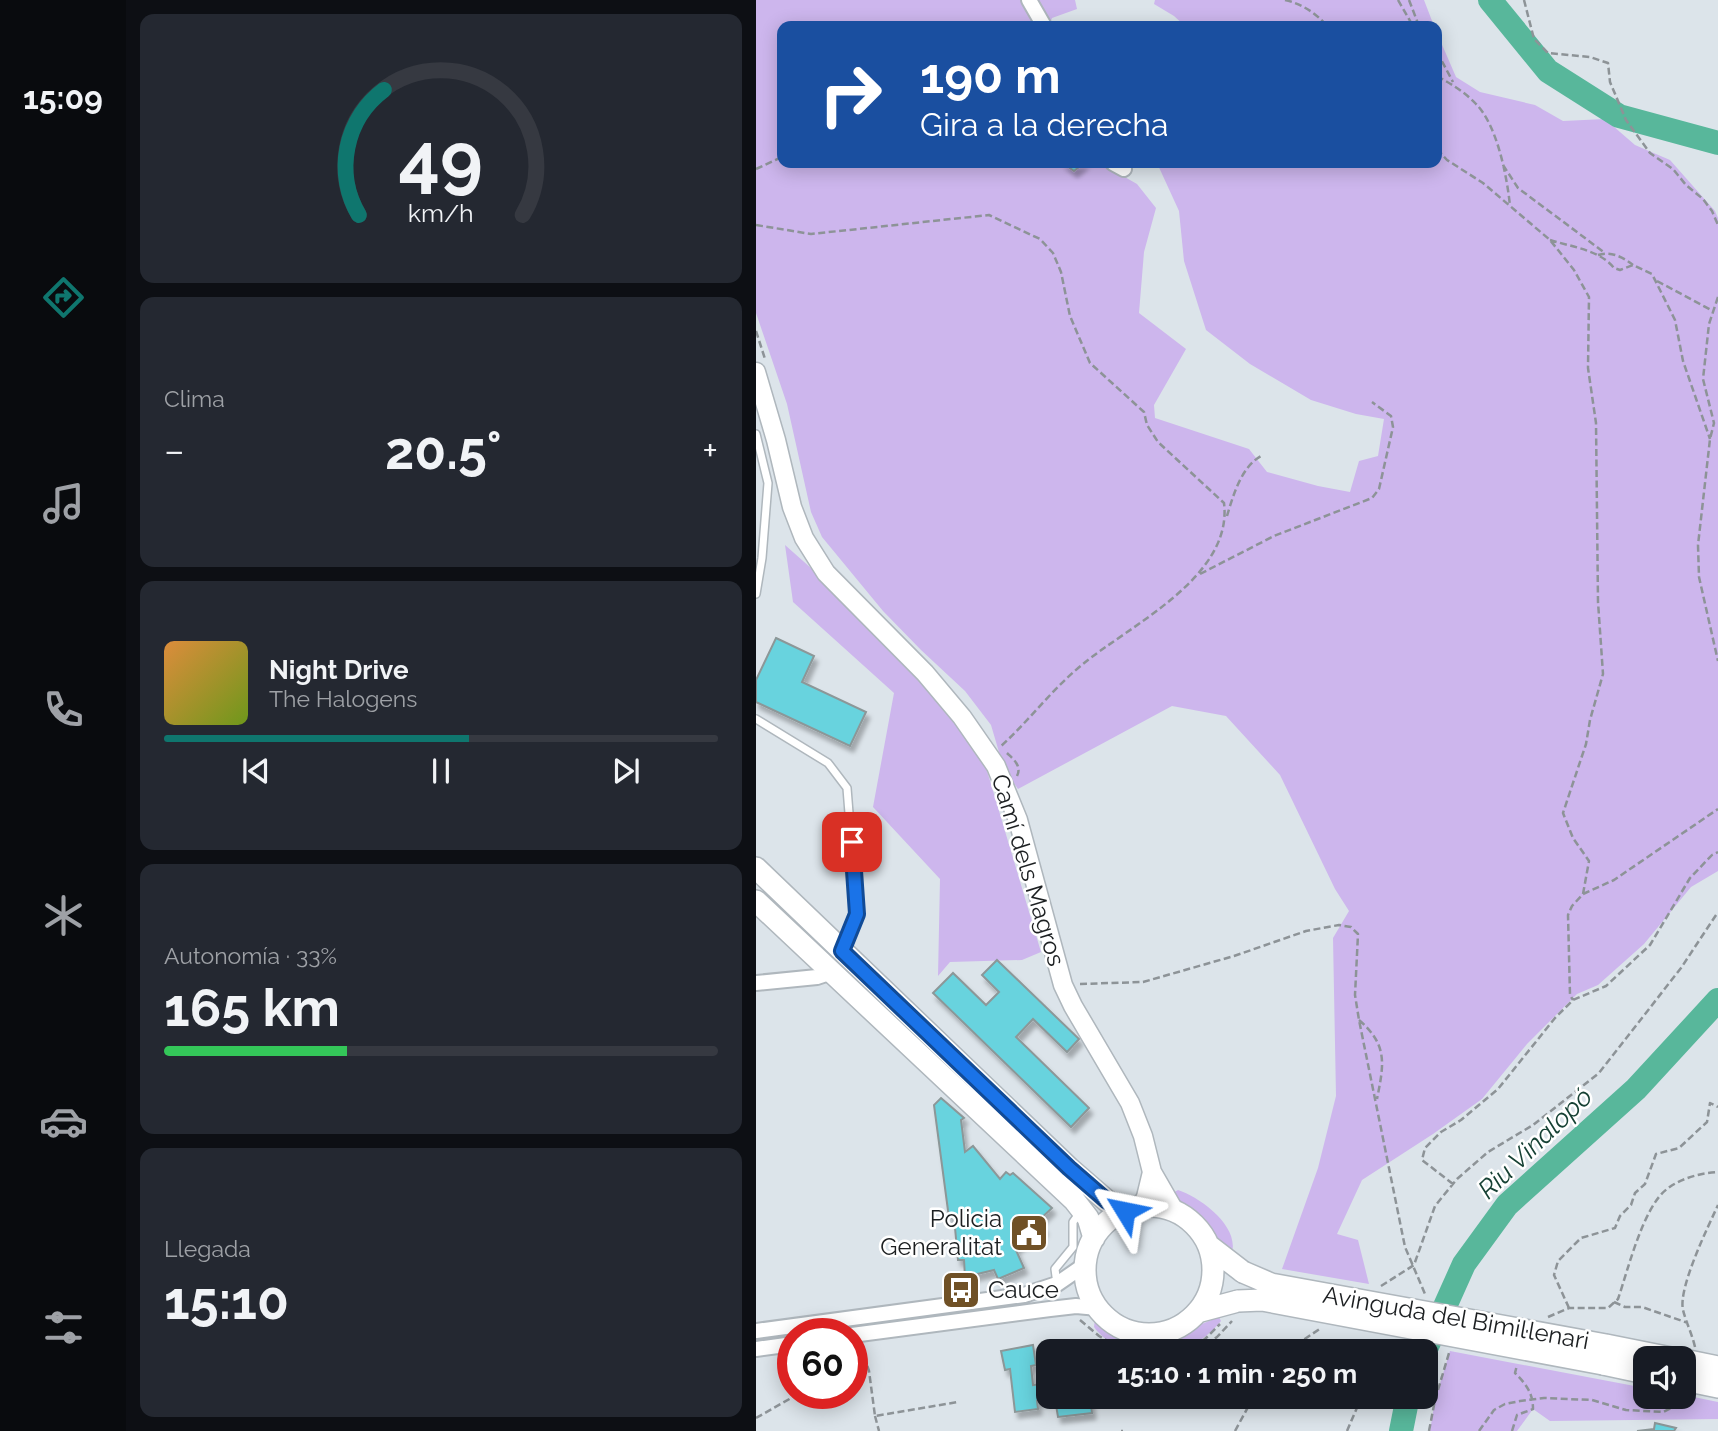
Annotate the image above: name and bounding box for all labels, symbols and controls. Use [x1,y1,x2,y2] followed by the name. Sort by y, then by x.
[920,47,1061,104] text: 190 m
[805,49,896,140] icon: right
[23,79,103,116] text: 15:09
[920,106,1168,143] text: Gira a la derecha
[399,117,483,202] text: 49
[408,198,474,228] text: km/h
[39,273,88,322] icon: directions
[164,385,225,412] text: Clima
[385,420,502,481] text: 20.5°
[164,428,184,473] text: −
[702,428,718,473] text: +
[39,479,88,528] icon: music
[269,655,408,685] text: Night Drive
[39,685,88,734] icon: phone
[269,685,417,712] text: The Halogens
[237,752,275,790] icon: previous
[422,752,460,790] icon: pause
[607,752,645,790] icon: next
[986,770,1071,969] street label: Camí dels Magros
[822,812,882,872] pin
[833,823,871,861] icon: arrive
[39,891,88,940] icon: climate
[164,942,337,969] text: Autonomía · 33%
[164,977,340,1038] text: 165 km
[1472,1081,1598,1205] water label: Riu Vinalopó
[39,1097,88,1146] icon: car
[1088,1174,1162,1248] position arrow
[880,1204,1002,1261] place label: Policia Generalitat
[1008,1212,1050,1254] public building icon: Policia Generalitat
[164,1235,251,1262] text: Llegada
[940,1269,982,1311] bus stop icon: Cauce
[164,1270,289,1331] text: 15:10
[988,1275,1059,1304] place label: Cauce
[1321,1280,1591,1355] street label: Avinguda del Bimil·lenari
[39,1303,88,1352] icon: filters
[777,1318,868,1409] speed limit sign: 60
[1633,1346,1696,1409] map controls
[1633,1346,1696,1409] button: sound
[1117,1359,1357,1389] text: 15:10 · 1 min · 250 m

